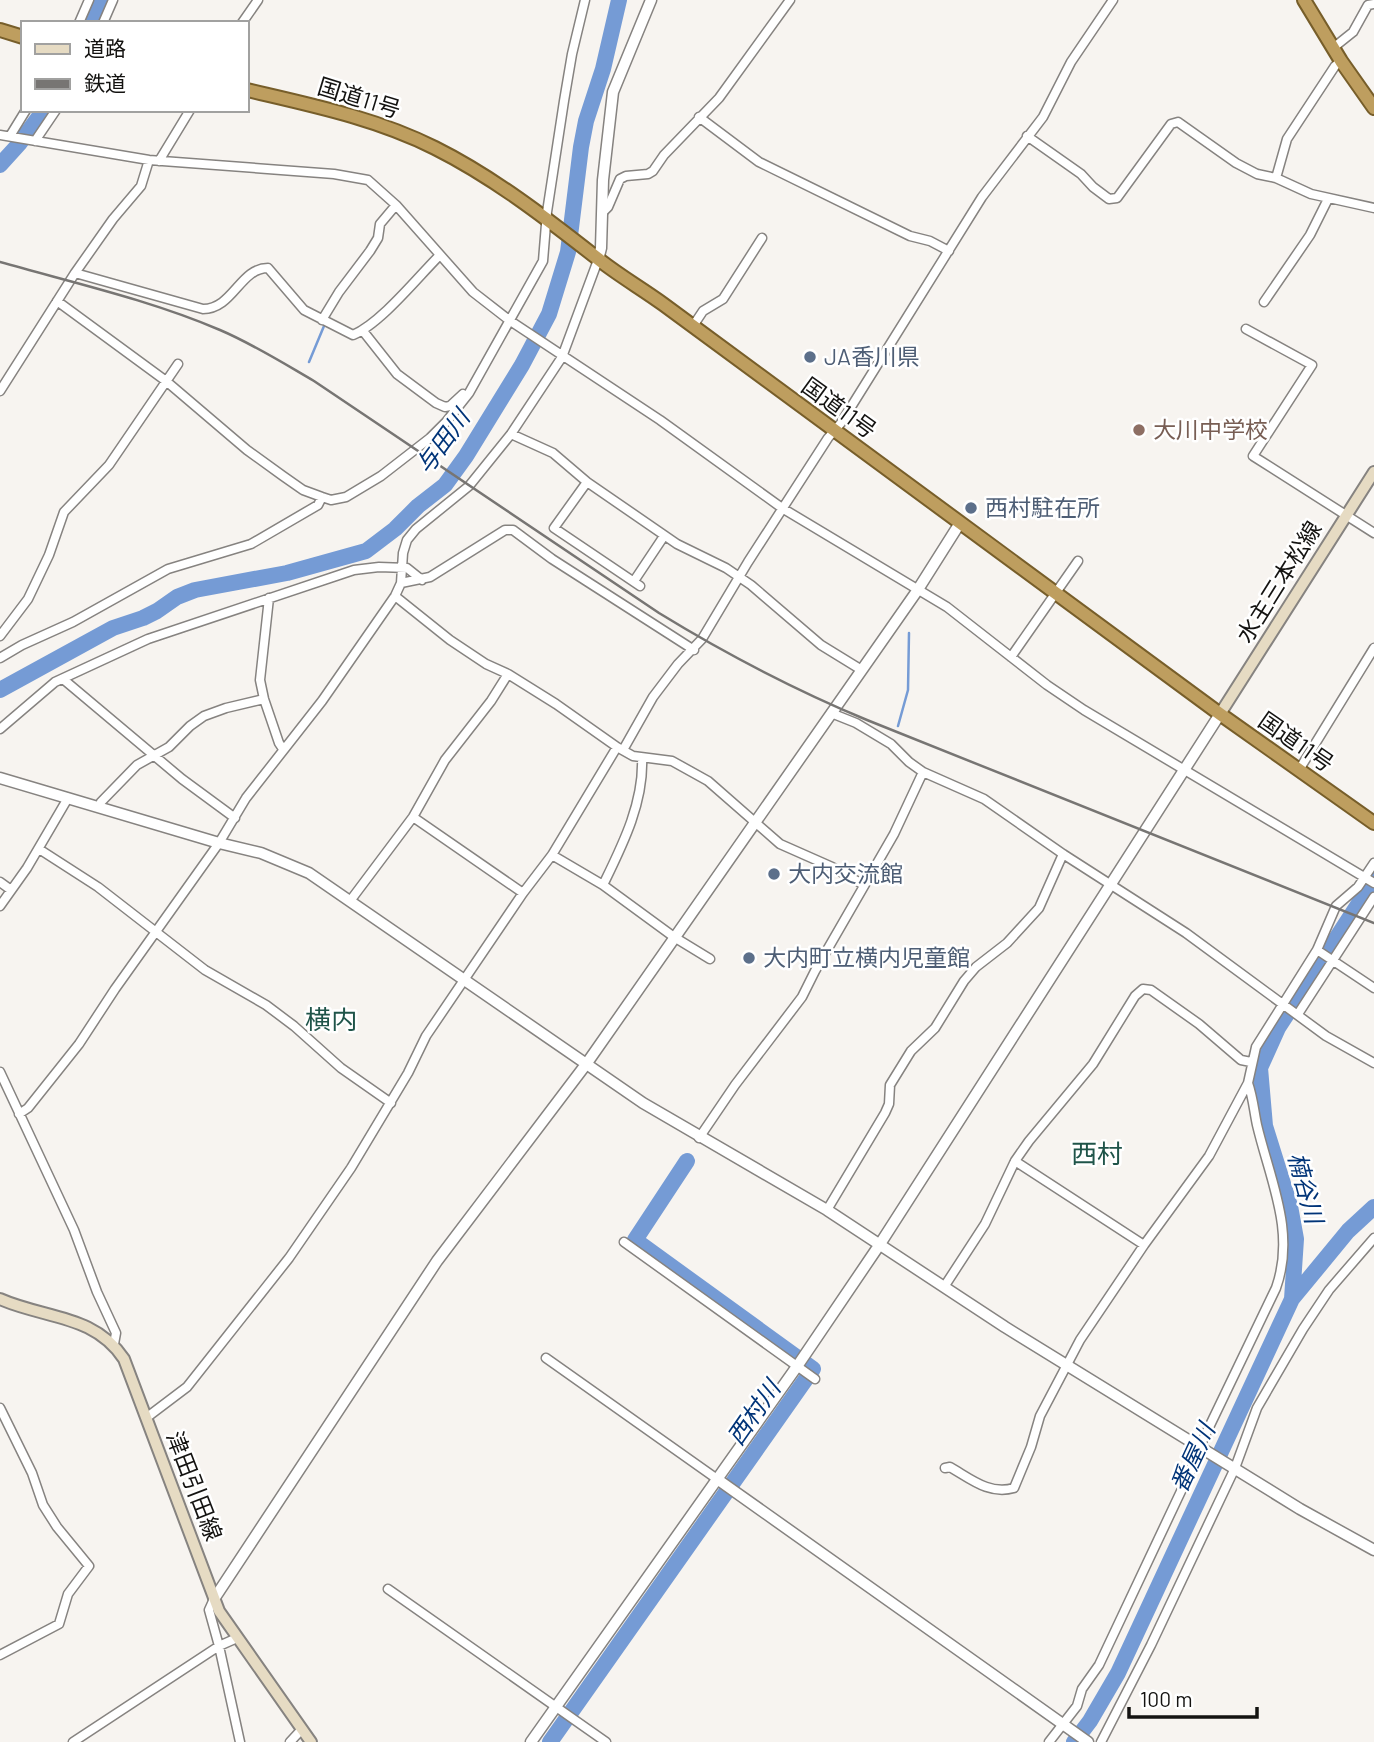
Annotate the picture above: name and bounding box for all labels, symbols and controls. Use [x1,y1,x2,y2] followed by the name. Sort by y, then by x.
[21,21,248,112] legend
[84,35,126,60] text: 道路
[84,70,126,95] text: 鉄道
[314,71,404,123] street label: 国道11号
[824,342,920,370] place label: JA香川県
[802,349,818,365] marker: JA香川県
[797,371,882,444] street label: 国道11号
[409,401,476,479] water label: 与田川
[1153,415,1268,443] place label: 大川中学校
[1131,422,1147,438] marker: 大川中学校
[985,493,1100,521] place label: 西村駐在所
[963,500,979,516] marker: 西村駐在所
[1230,516,1327,647] street label: 水主三本松線
[1254,705,1339,777] street label: 国道11号
[788,859,903,887] place label: 大内交流館
[766,866,782,882] marker: 大内交流館
[763,943,970,971] place label: 大内町立横内児童館
[741,950,757,966] marker: 大内町立横内児童館
[305,1003,357,1034] district label: 横内
[1071,1137,1123,1168] district label: 西村
[1283,1149,1331,1229] water label: 楠谷川
[720,1372,787,1450] water label: 西村川
[1163,1416,1221,1496] water label: 番屋川
[161,1427,229,1544] street label: 津田引田線
[1129,1676,1257,1720] scale bar
[1140,1686,1193,1711] text: 100 m

